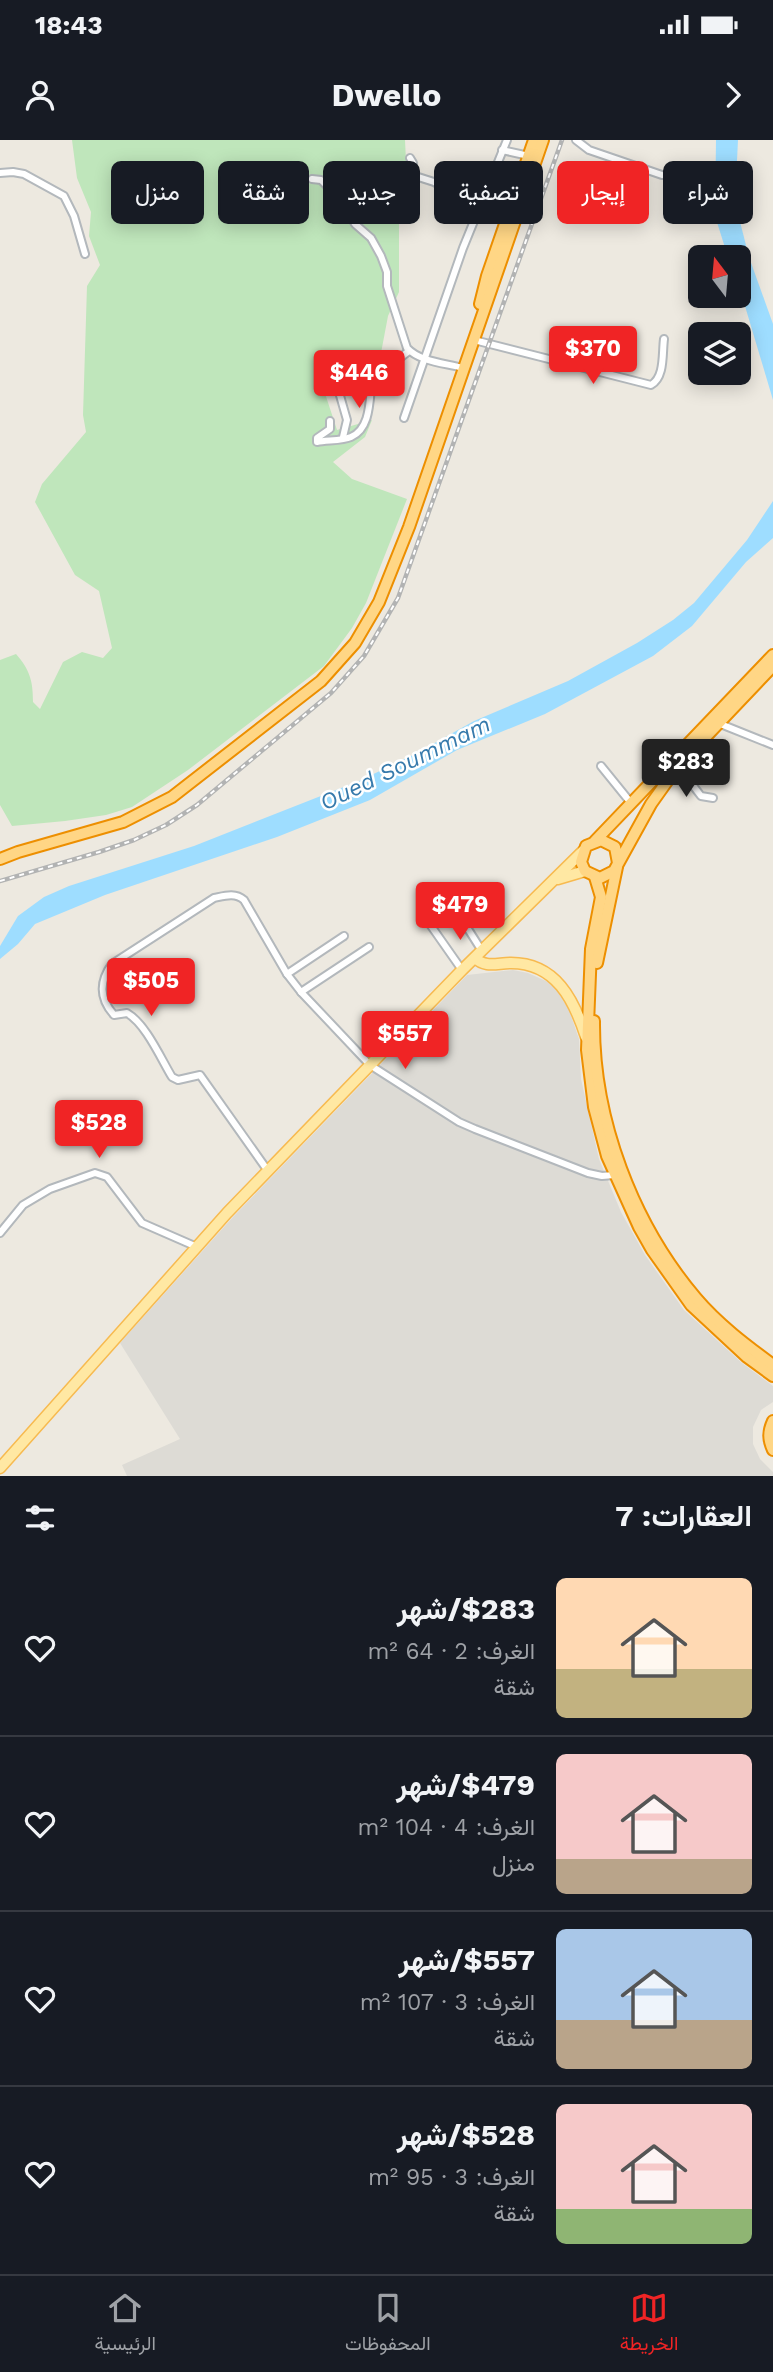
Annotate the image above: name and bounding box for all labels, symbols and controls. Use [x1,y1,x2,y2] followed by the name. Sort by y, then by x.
[35,10,103,40] text: 18:43
[21,76,59,114] icon: person
[332,76,441,114] text: Dwello
[714,76,752,114] icon: forward
[111,161,204,224] chip: منزل
[218,161,309,224] chip: شقة
[323,161,420,224] chip: جديد
[434,161,543,224] chip: تصفية
[557,161,649,224] chip: إيجار
[663,161,753,224] chip: شراء
[688,245,751,308] north arrow
[688,245,751,385] map controls
[688,322,751,385] button: layers
[552,327,634,386] pin: $370
[565,335,621,362] text: $370
[318,350,400,410] pin: $446
[330,359,388,386] text: $446
[316,710,495,816] water label: Oued Soummam
[645,740,727,799] pin: $283
[658,748,714,775] text: $283
[419,882,501,942] pin: $479
[432,891,488,918] text: $479
[110,958,192,1018] pin: $505
[123,967,179,994] text: $505
[364,1012,446,1071] pin: $557
[378,1020,432,1047] text: $557
[58,1100,140,1160] pin: $528
[71,1109,127,1136] text: $528
[615,1498,752,1533] text: العقارات: 7
[21,1499,59,1537] icon: filters
[397,1591,535,1626] text: $283/شهر
[612,1606,696,1690] icon: home
[21,1629,59,1667] icon: heart
[367,1638,535,1665] text: الغرف: 2 · 64 m²
[493,1674,535,1701] text: شقة
[396,1767,535,1802] text: $479/شهر
[612,1782,696,1866] icon: home
[21,1805,59,1843] icon: heart
[358,1814,535,1841] text: الغرف: 4 · 104 m²
[492,1850,535,1877] text: منزل
[399,1942,535,1977] text: $557/شهر
[612,1957,696,2041] icon: home
[21,1980,59,2018] icon: heart
[360,1989,535,2016] text: الغرف: 3 · 107 m²
[493,2025,535,2052] text: شقة
[397,2117,535,2152] text: $528/شهر
[612,2132,696,2216] icon: home
[21,2155,59,2193] icon: heart
[368,2164,535,2191] text: الغرف: 3 · 95 m²
[493,2200,535,2227] text: شقة
[95,2289,156,2360] tab: الرئيسية
[345,2289,431,2360] tab: المحفوظات
[620,2289,678,2360] tab: الخريطة

